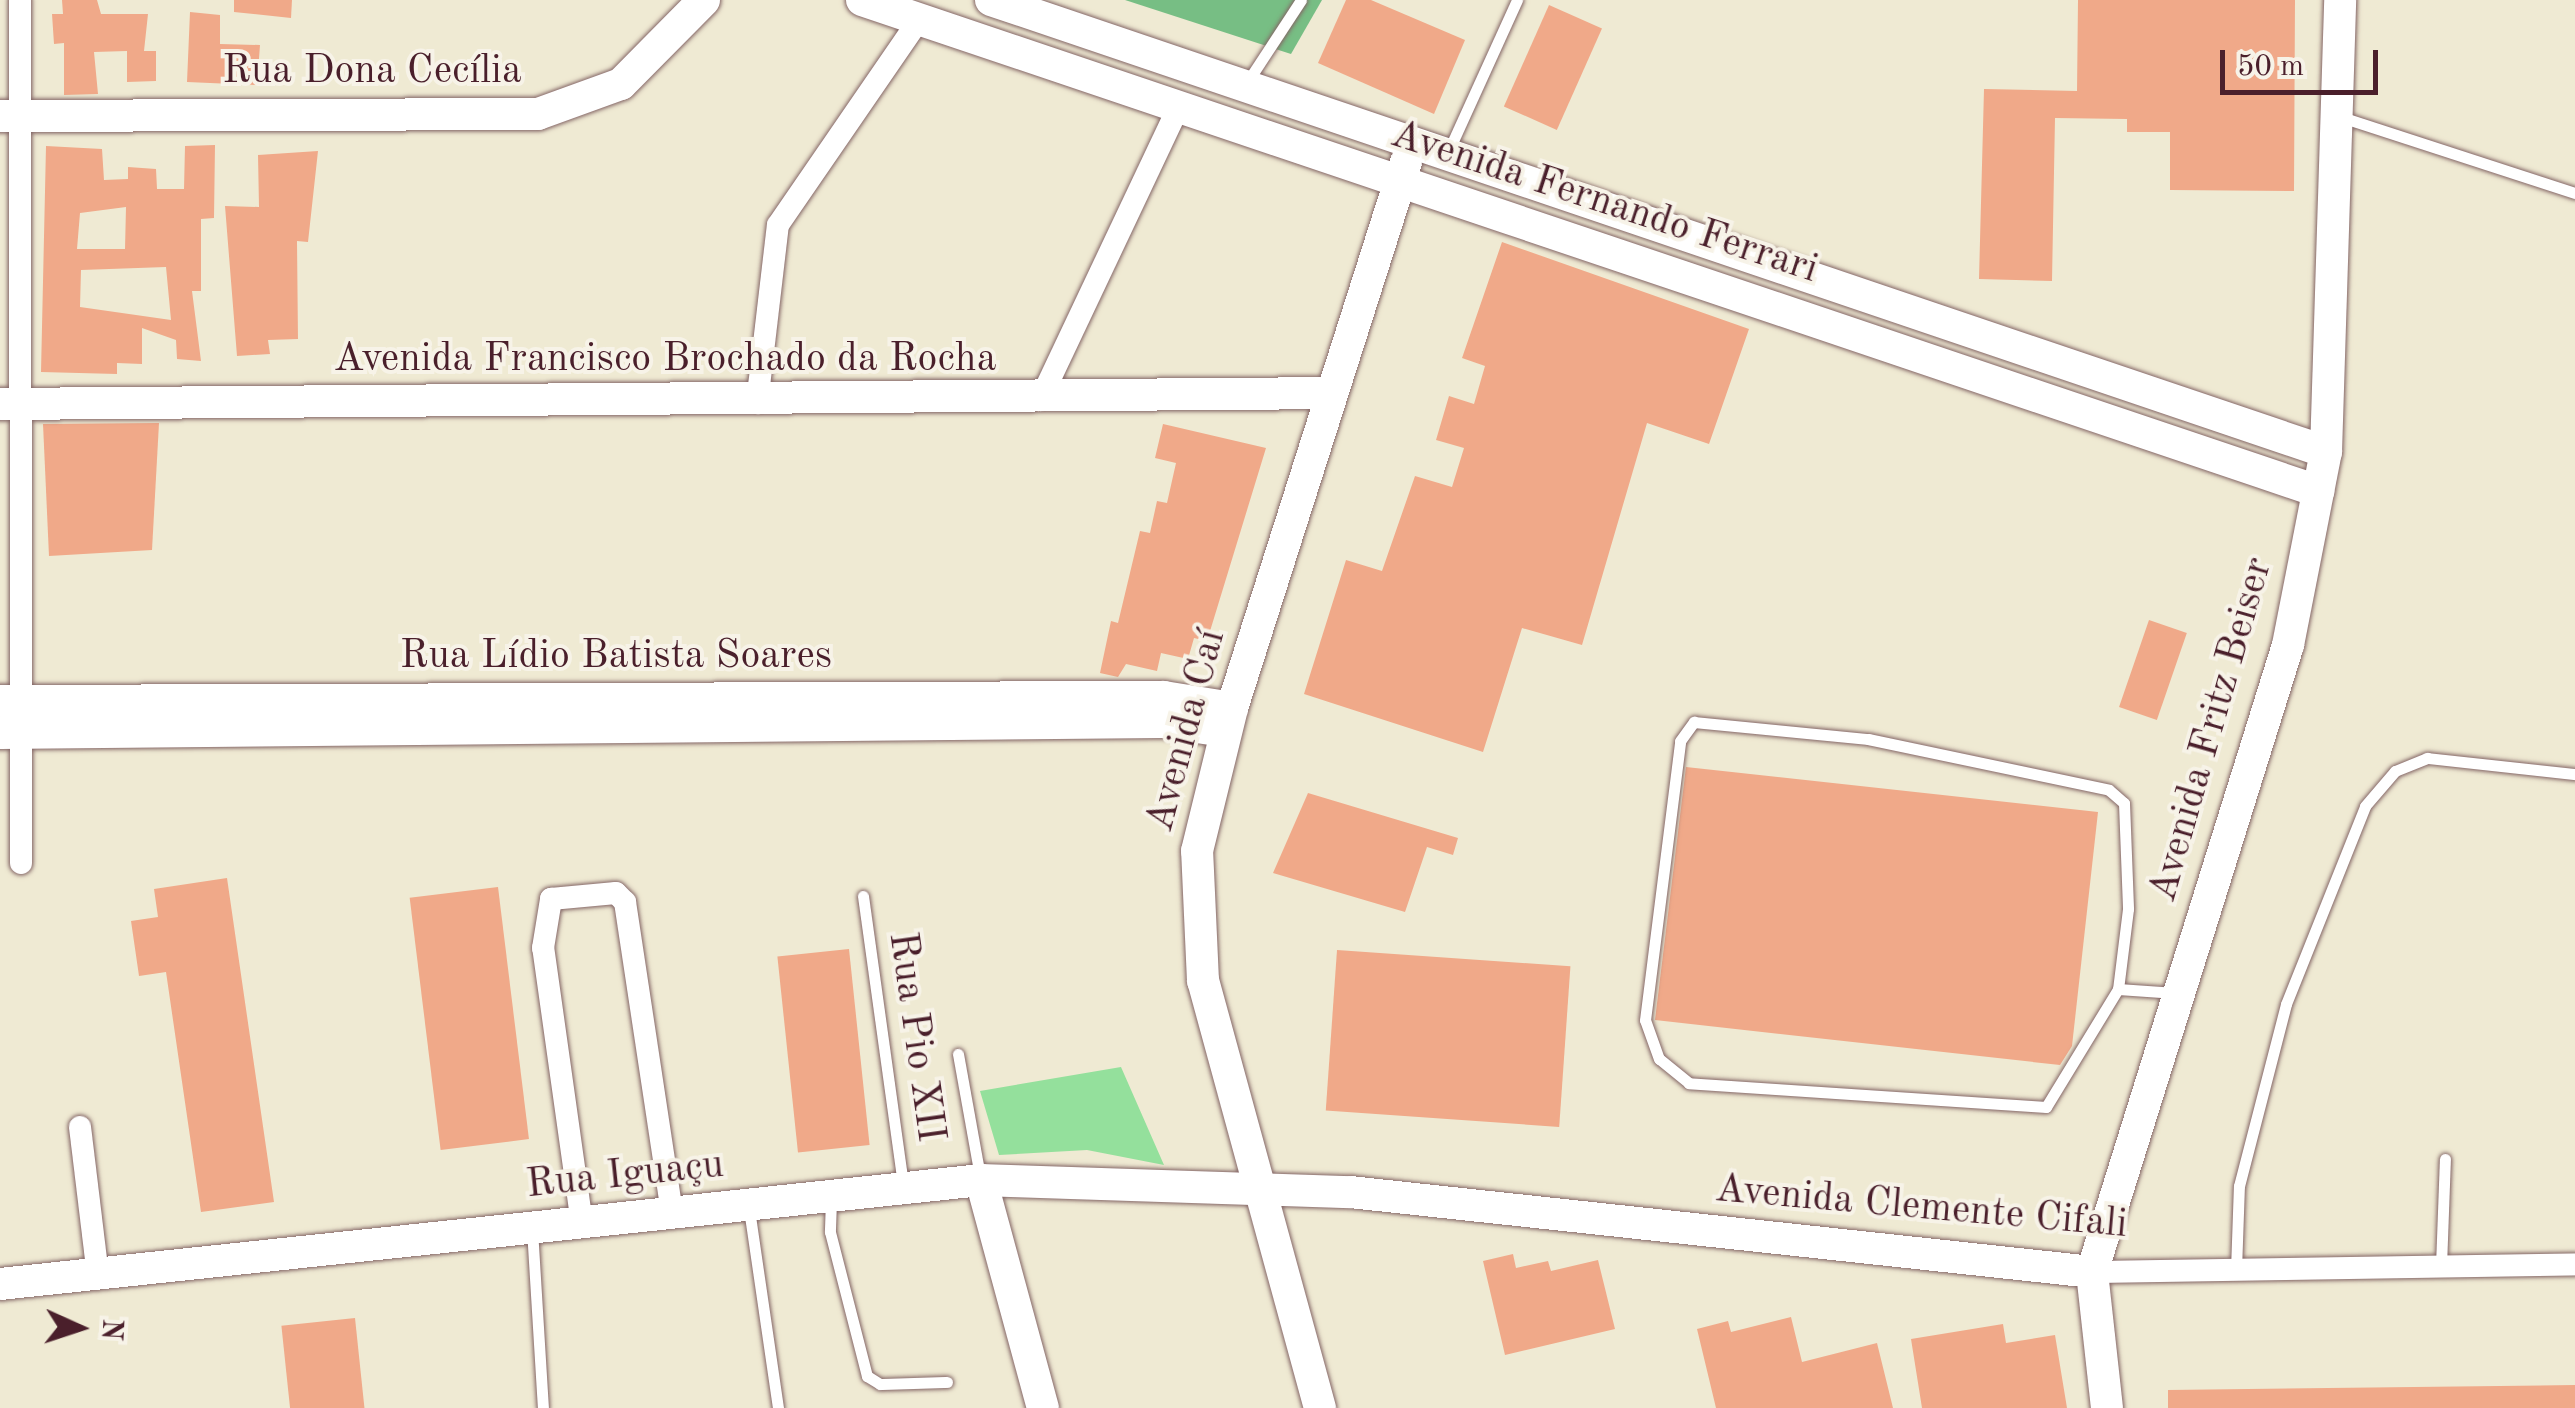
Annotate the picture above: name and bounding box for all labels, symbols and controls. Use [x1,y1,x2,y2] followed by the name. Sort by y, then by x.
[2225,30,2382,92] scale bar
[222,48,522,96] street label: Rua Dona Cecília
[2237,52,2304,82] text: 50 m
[1384,111,1824,295] street label: Avenida Fernando Ferrari
[334,336,996,384] street label: Avenida Francisco Brochado da Rocha
[2140,552,2284,908] street label: Avenida Fritz Beiser
[1137,625,1237,837] street label: Avenida Caí
[400,633,832,681] street label: Rua Lídio Batista Soares
[877,929,953,1145] street label: Rua Pio XII
[524,1142,726,1210] street label: Rua Iguaçu
[1713,1166,2129,1250] street label: Avenida Clemente Cifali
[30,1278,130,1378] north arrow
[95,1318,124,1341] text: N

